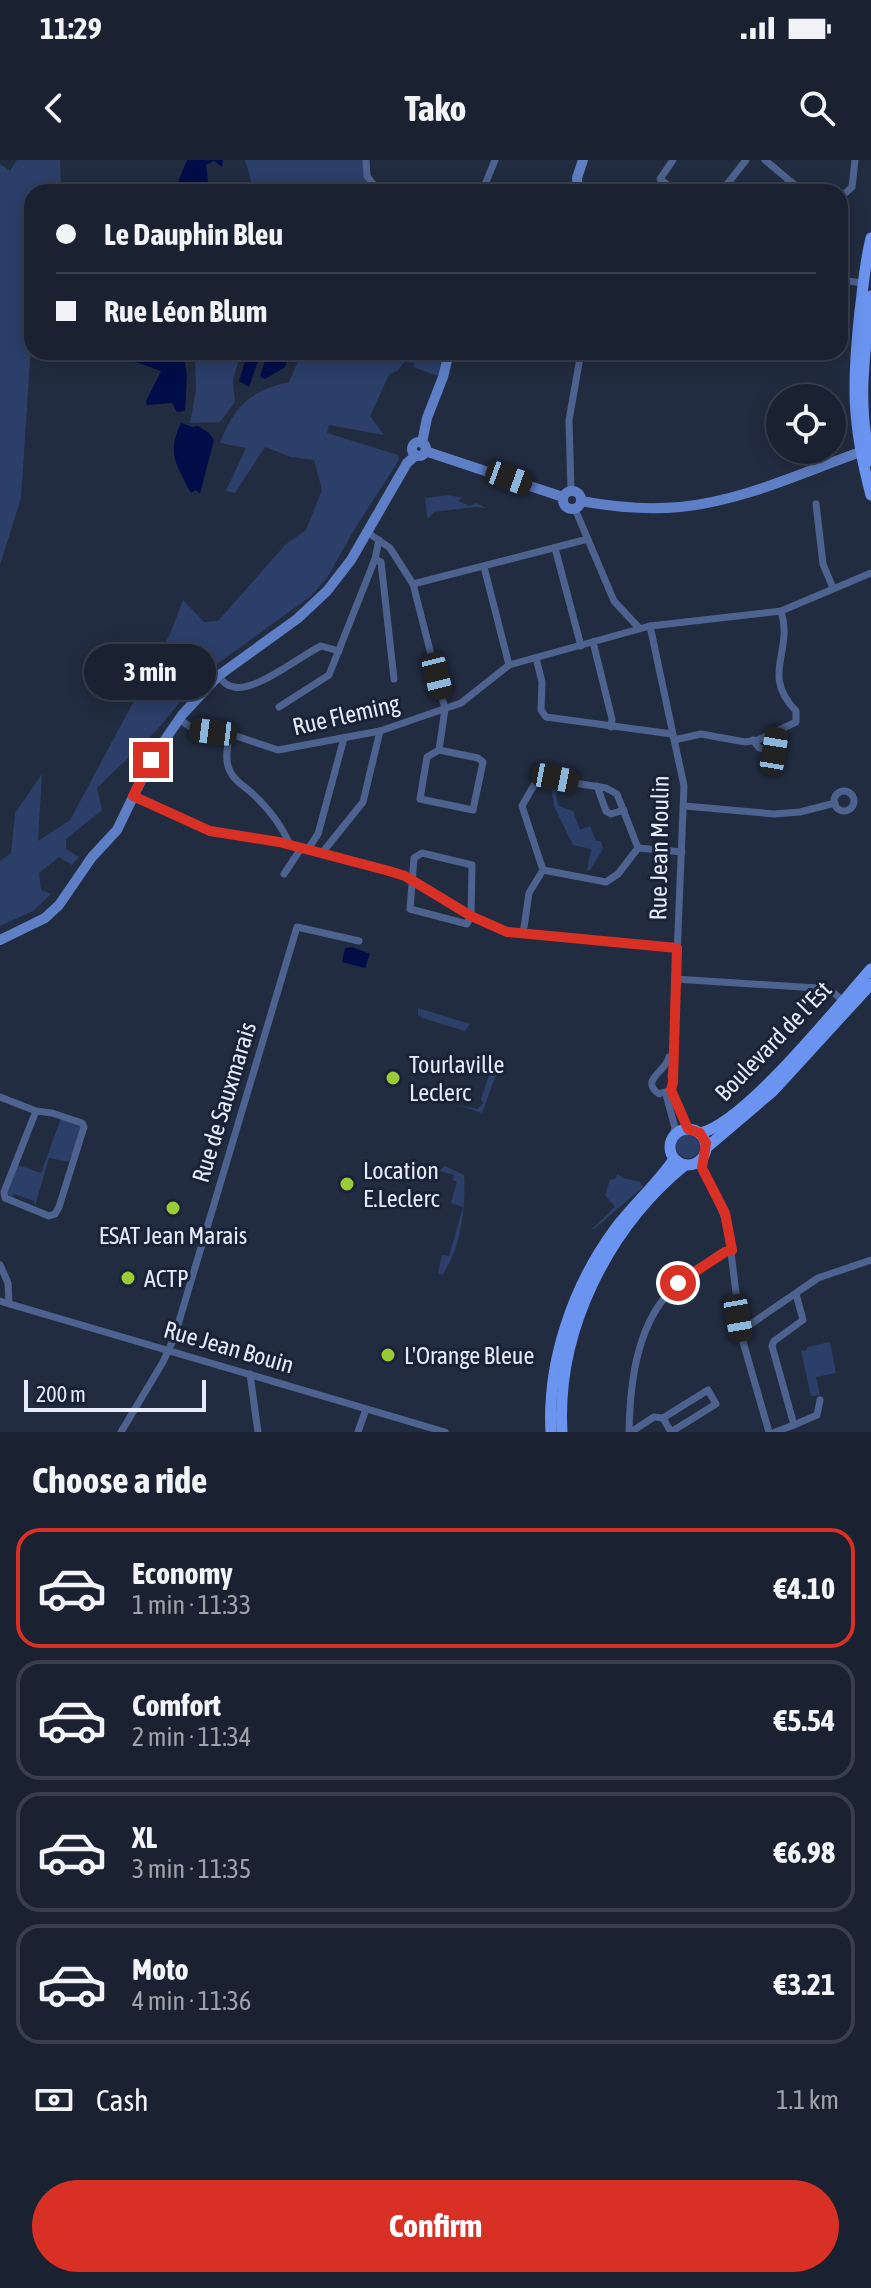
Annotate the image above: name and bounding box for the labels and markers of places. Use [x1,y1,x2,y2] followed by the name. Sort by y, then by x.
[409,1051,504,1106] place label: Tourlaville Leclerc
[384,1069,402,1087] marker: Tourlaville Leclerc
[363,1157,440,1212] place label: Location E.Leclerc
[338,1175,356,1193] marker: Location E.Leclerc
[164,1199,182,1217] marker: ESAT Jean Marais
[99,1222,247,1249] place label: ESAT Jean Marais
[144,1265,189,1292] place label: ACTP
[119,1269,137,1287] marker: ACTP
[404,1342,534,1369] place label: L'Orange Bleue
[379,1346,397,1364] marker: L'Orange Bleue

